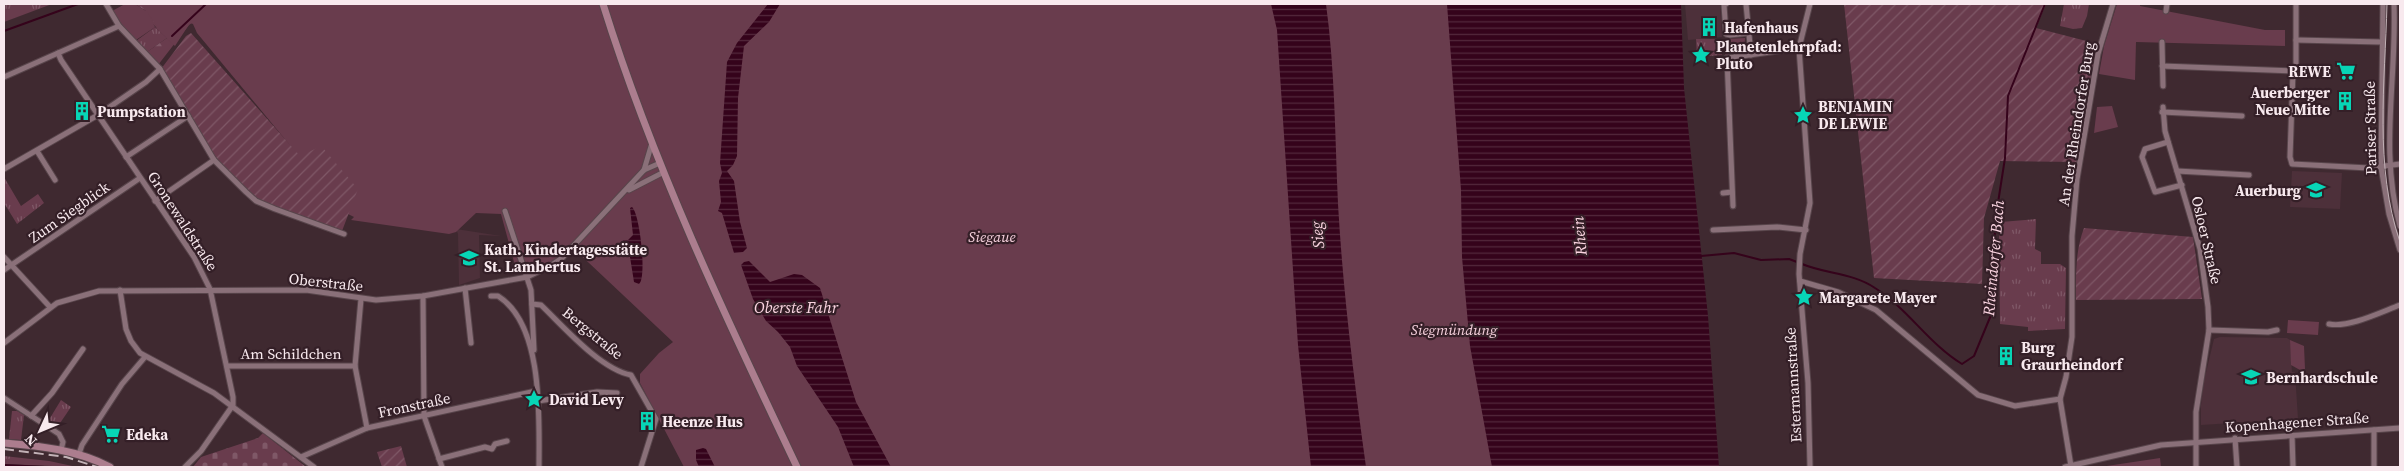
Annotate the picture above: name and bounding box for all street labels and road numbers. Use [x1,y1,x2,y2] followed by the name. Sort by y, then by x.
[2053,40,2099,208] street label: An der Rheindorfer Burg
[2359,80,2381,175] street label: Pariser Straße
[143,167,223,275] street label: Gronewaldstraße
[24,176,114,248] street label: Zum Siegblick
[2187,194,2227,287] street label: Osloer Straße
[288,268,365,296] street label: Oberstraße
[558,302,628,364] street label: Bergstraße
[1779,326,1807,443] street label: Estermannstraße
[240,343,342,364] street label: Am Schildchen
[376,387,453,423] street label: Fronstraße
[2224,406,2370,438] street label: Kopenhagener Straße

